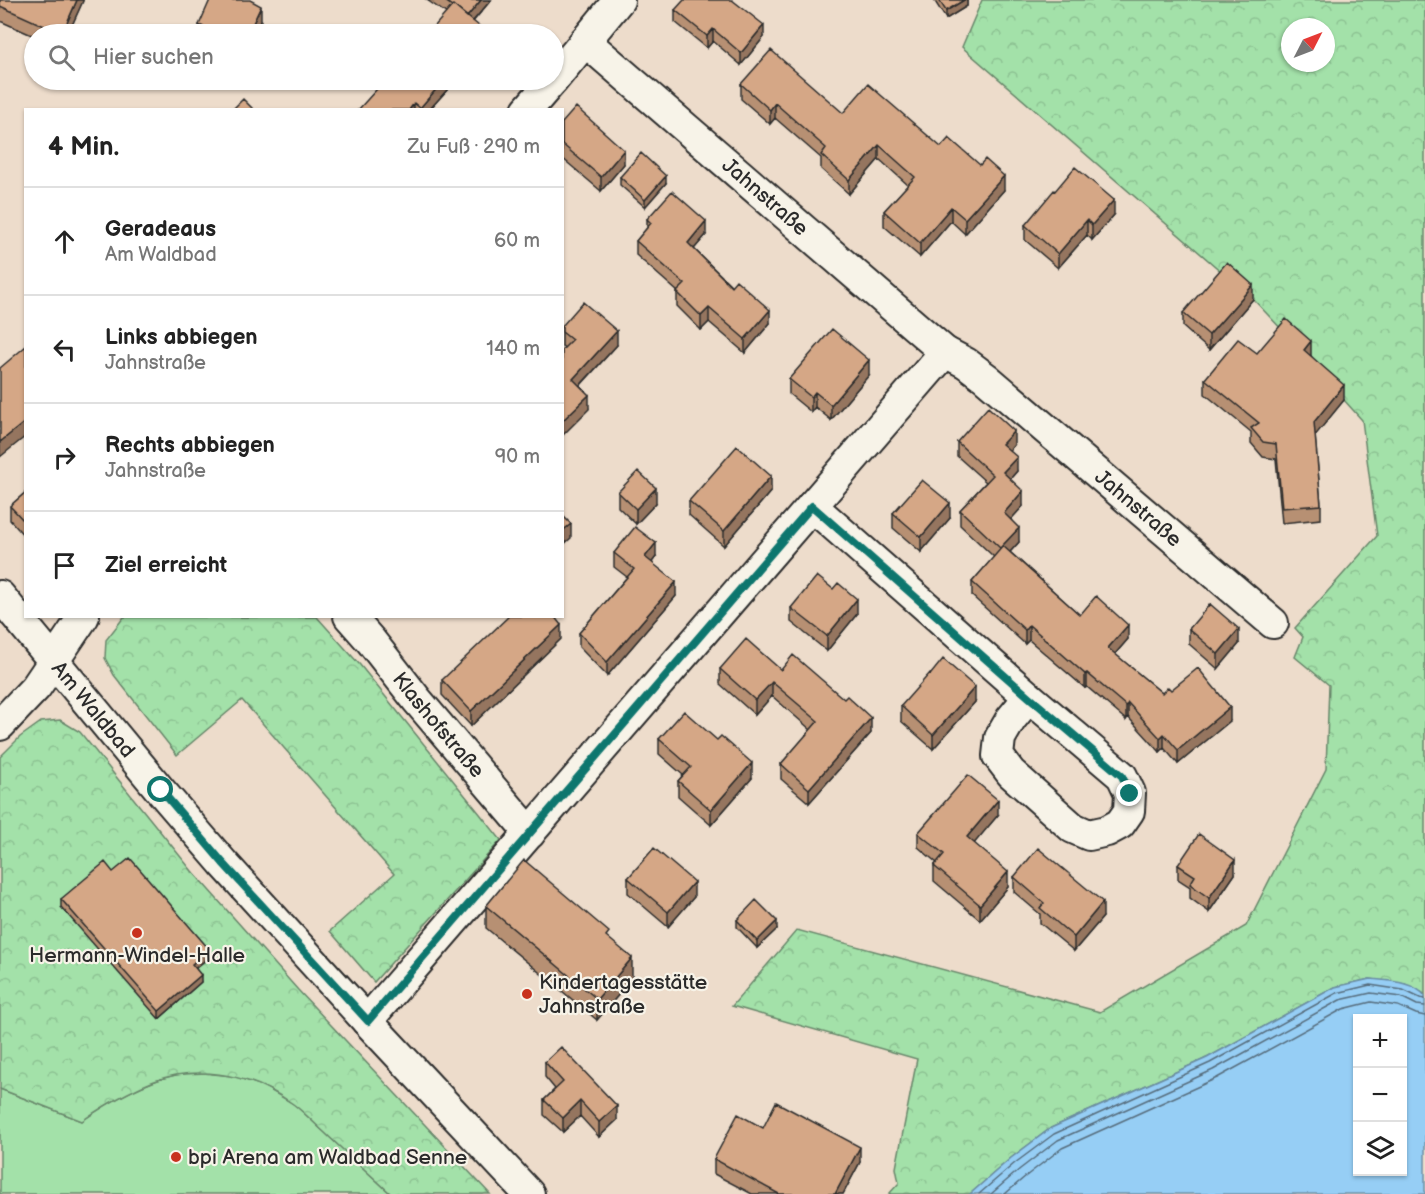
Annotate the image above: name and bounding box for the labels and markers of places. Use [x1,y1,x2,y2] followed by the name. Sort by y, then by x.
[130,926,144,940] marker: Hermann-Windel-Halle
[29,943,245,968] place label: Hermann-Windel-Halle
[539,970,707,1019] place label: Kindertagesstätte Jahnstraße
[520,987,534,1001] marker: Kindertagesstätte Jahnstraße
[188,1145,467,1170] place label: bpi Arena am Waldbad Senne
[169,1150,183,1164] marker: bpi Arena am Waldbad Senne

